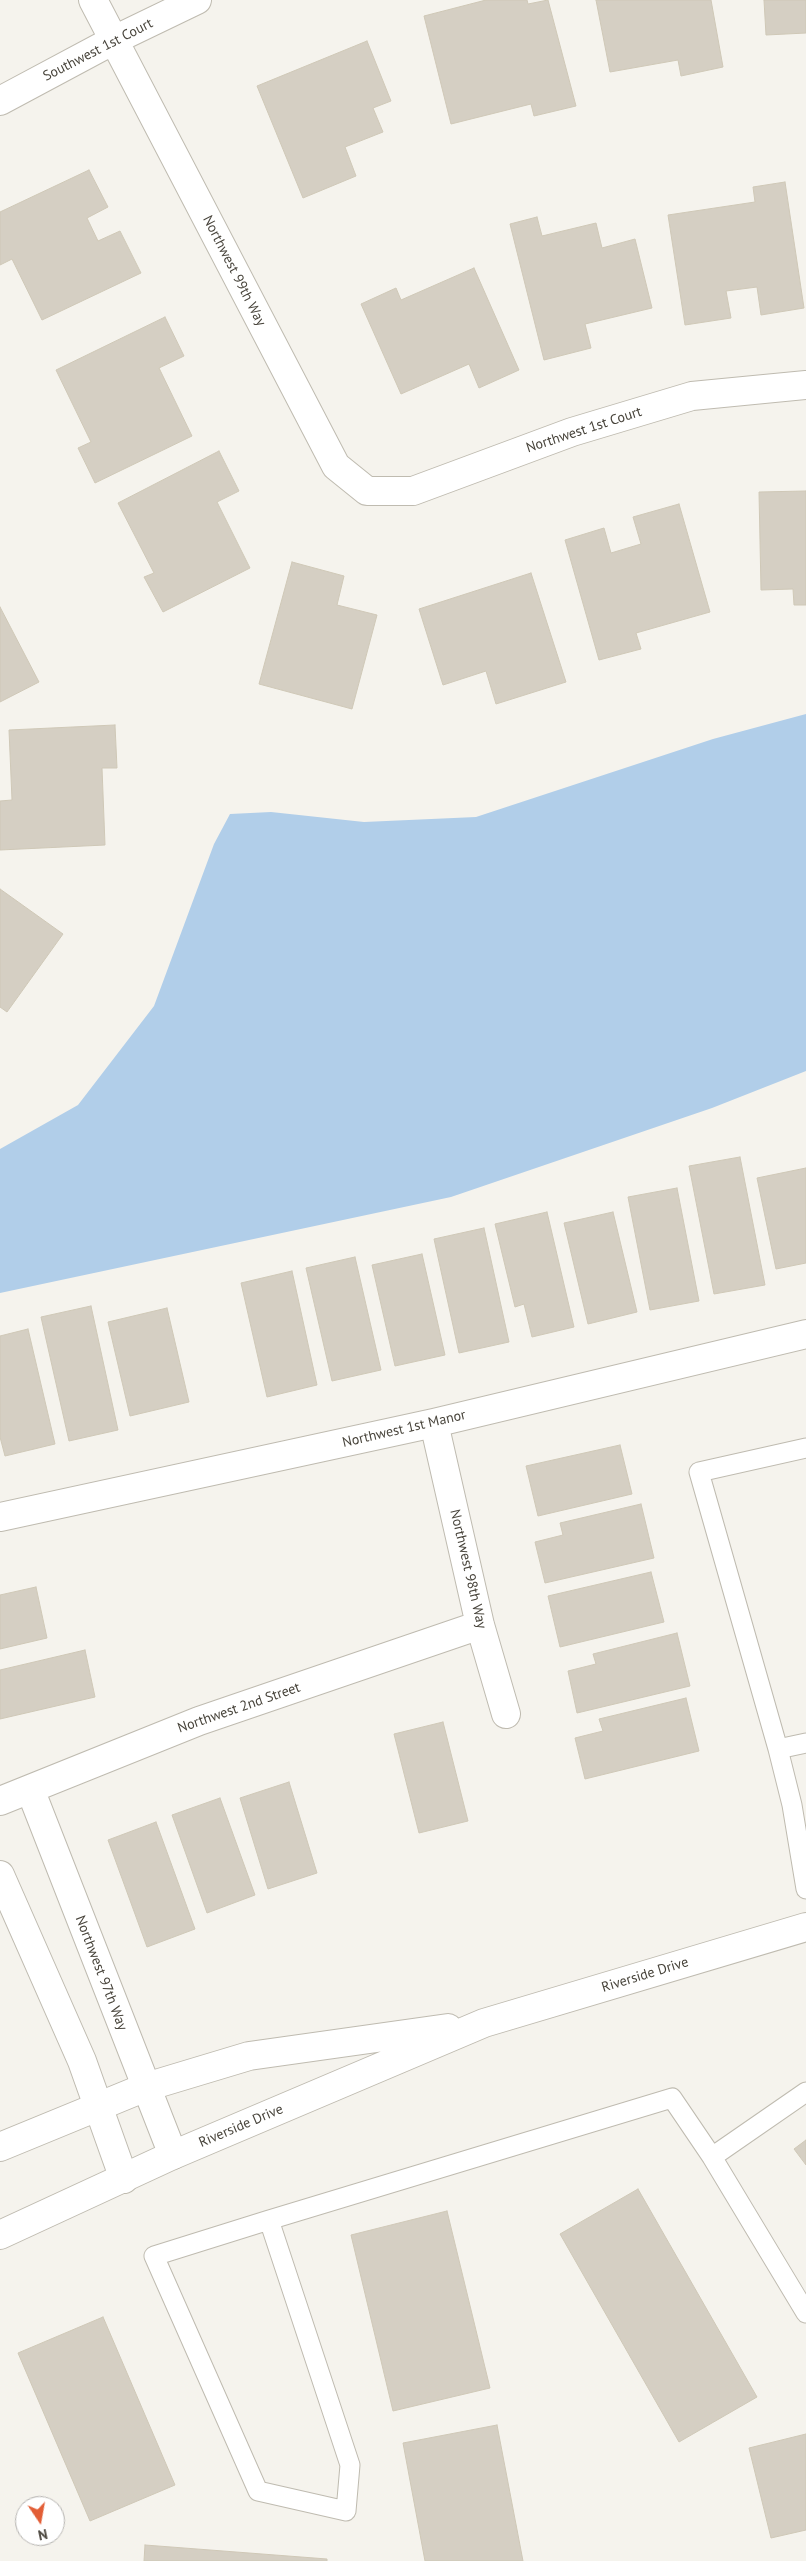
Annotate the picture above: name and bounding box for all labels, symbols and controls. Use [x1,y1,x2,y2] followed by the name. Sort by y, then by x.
[40,15,156,85] street label: Southwest 1st Court
[199,213,269,329] street label: Northwest 99th Way
[524,403,644,457] street label: Northwest 1st Court
[341,1407,467,1451] street label: Northwest 1st Manor
[446,1508,490,1630] street label: Northwest 98th Way
[176,1679,302,1737] street label: Northwest 2nd Street
[71,1913,131,2033] street label: Northwest 97th Way
[600,1954,690,1996] street label: Riverside Drive
[196,2101,286,2151] street label: Riverside Drive
[15,2496,65,2546] north arrow
[37,2525,49,2544] text: N

